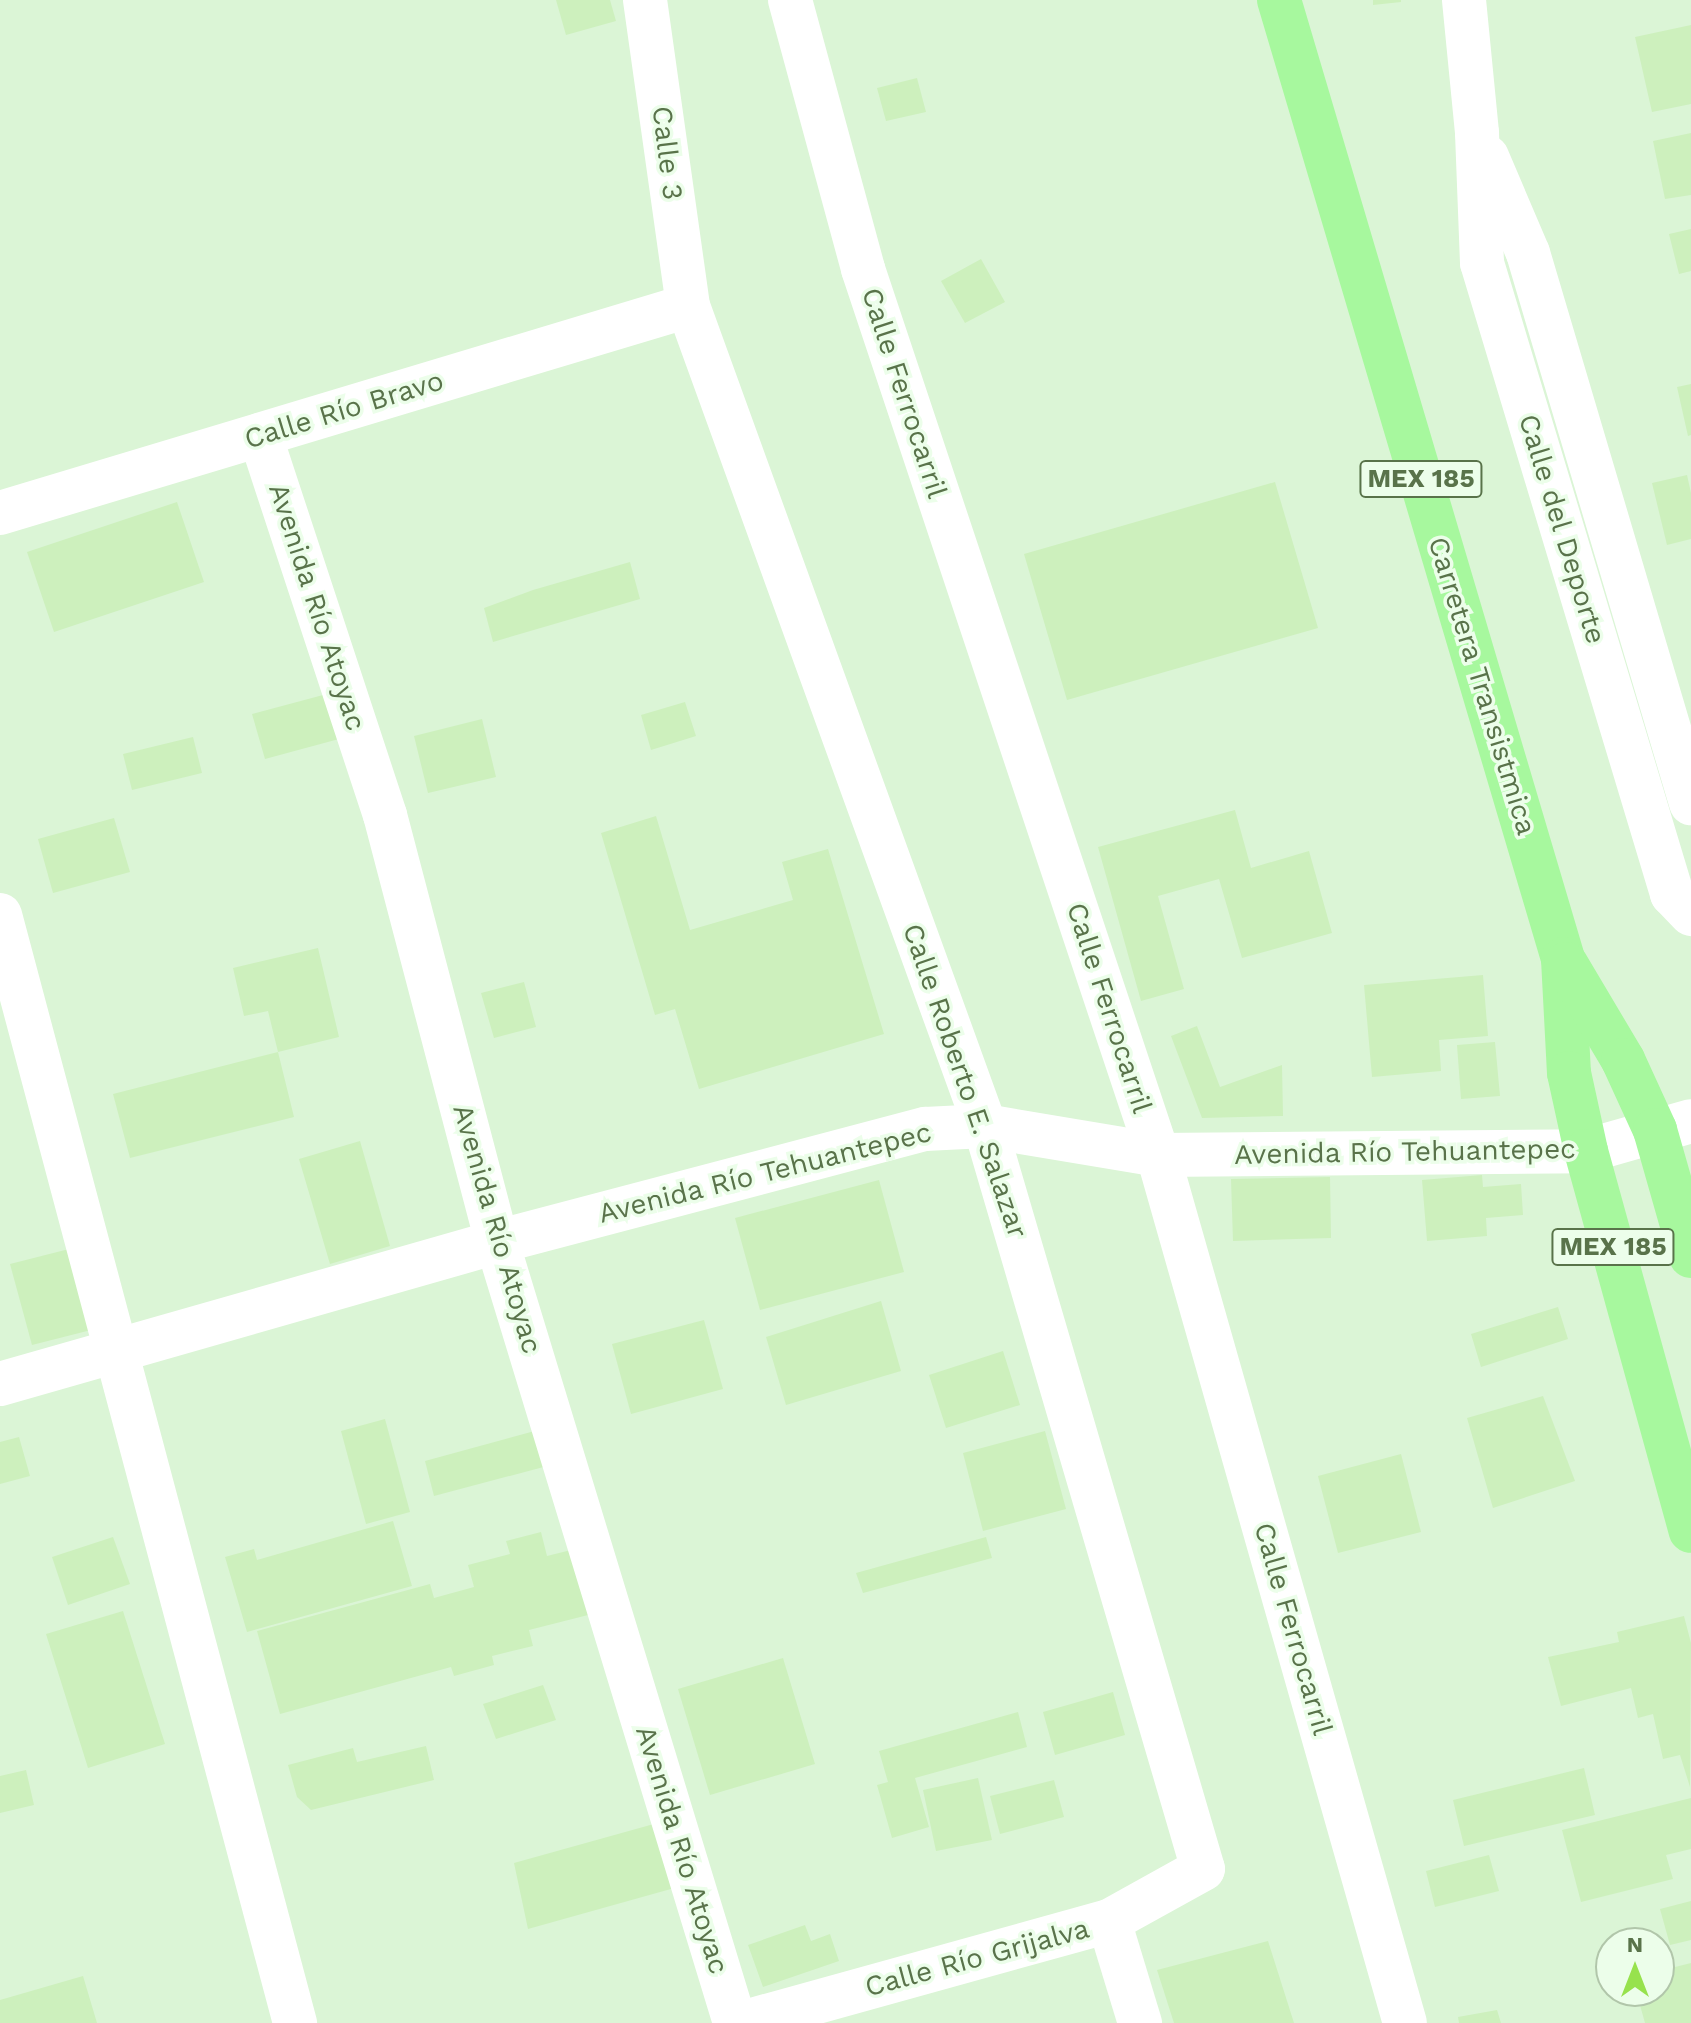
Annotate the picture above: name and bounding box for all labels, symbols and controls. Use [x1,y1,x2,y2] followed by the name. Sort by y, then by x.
[645,104,689,202] street label: Calle 3
[854,284,954,502] street label: Calle Ferrocarril
[240,364,448,456] street label: Calle Río Bravo
[1511,410,1613,648] street label: Calle del Deporte
[1359,457,1483,501] road number: MEX 185
[261,478,373,736] street label: Avenida Río Atoyac
[1420,532,1544,840] street label: Carretera Transistmica
[1059,899,1159,1117] street label: Calle Ferrocarril
[895,919,1035,1243] street label: Calle Roberto E. Salazar
[445,1100,549,1358] street label: Avenida Río Atoyac
[594,1115,936,1231] street label: Avenida Río Tehuantepec
[1233,1132,1577,1172] street label: Avenida Río Tehuantepec
[1551,1225,1675,1269] road number: MEX 185
[1247,1519,1339,1739] street label: Calle Ferrocarril
[628,1721,736,1979] street label: Avenida Río Atoyac
[861,1912,1093,2004] street label: Calle Río Grijalva
[1595,1927,1675,2007] north arrow
[1627,1932,1643,1957] text: N

